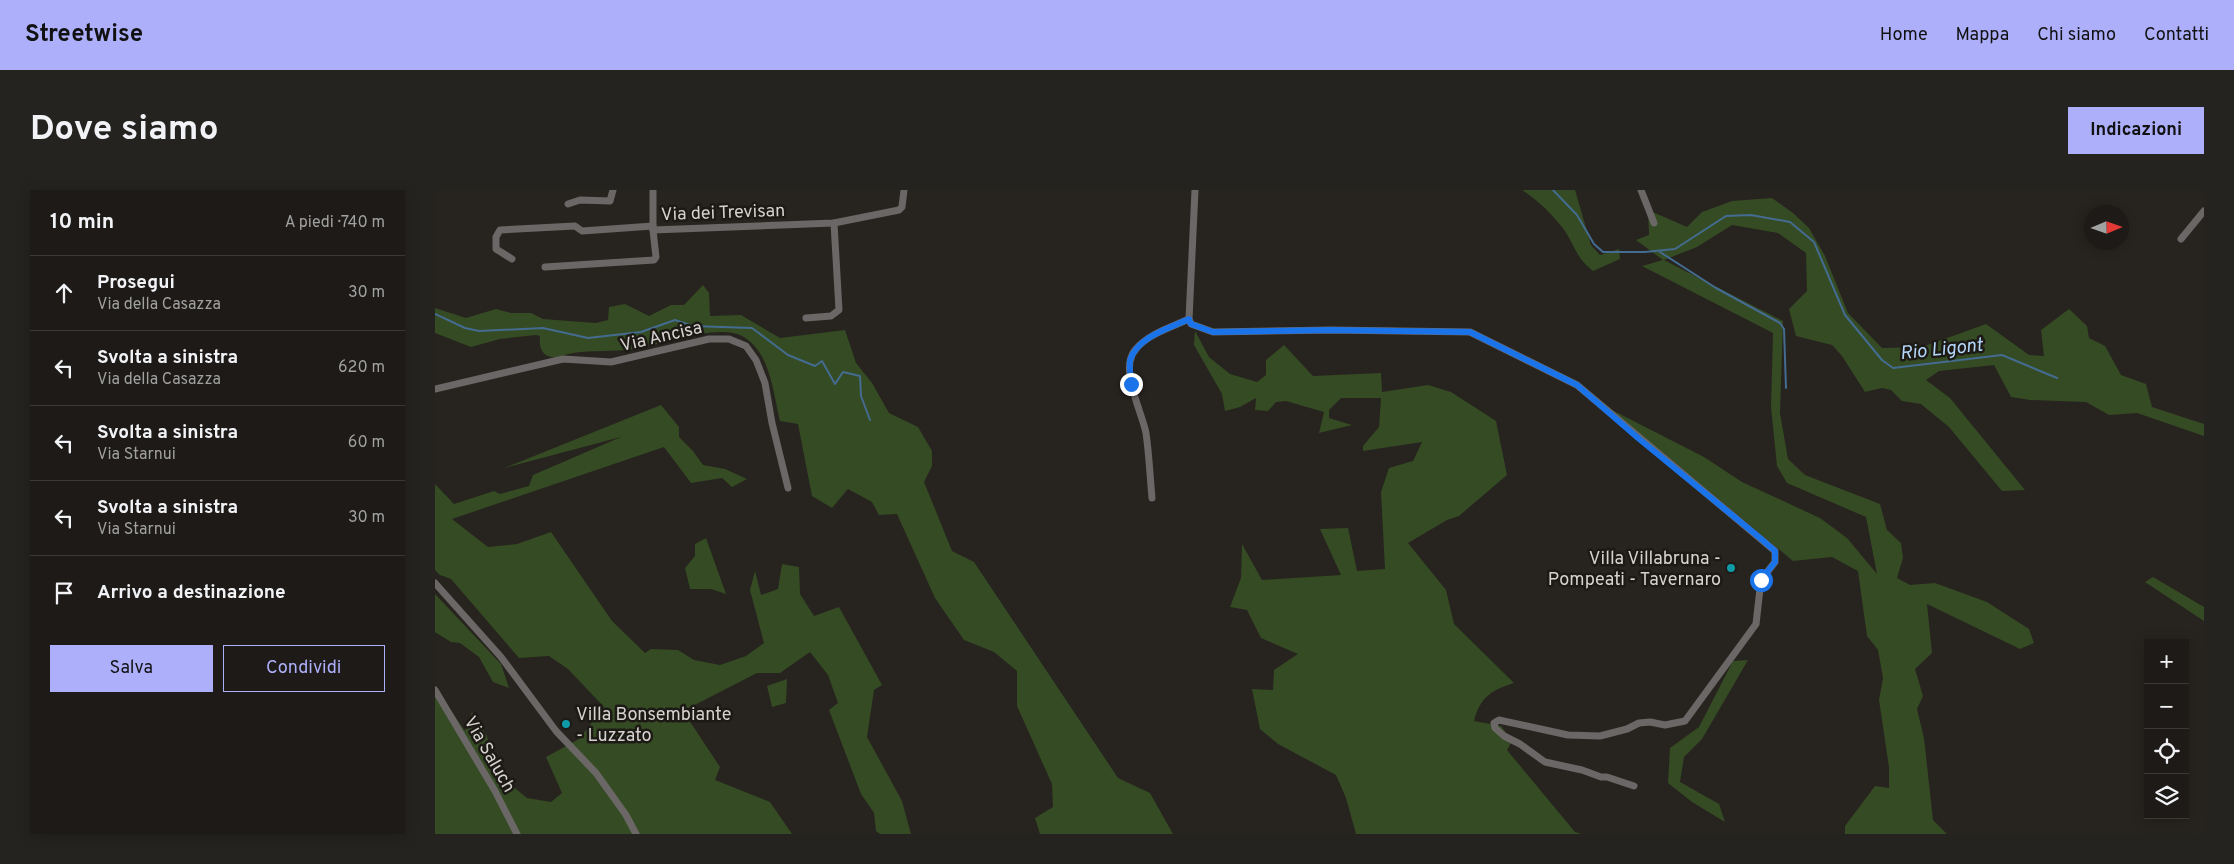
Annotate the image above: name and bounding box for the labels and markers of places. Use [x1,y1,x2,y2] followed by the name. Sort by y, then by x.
[1548,548,1721,592] place label: Villa Villabruna - Pompeati - Tavernaro
[1725,562,1737,574] marker: Villa Villabruna - Pompeati - Tavernaro
[576,704,731,748] place label: Villa Bonsembiante - Luzzato
[560,718,572,730] marker: Villa Bonsembiante - Luzzato

